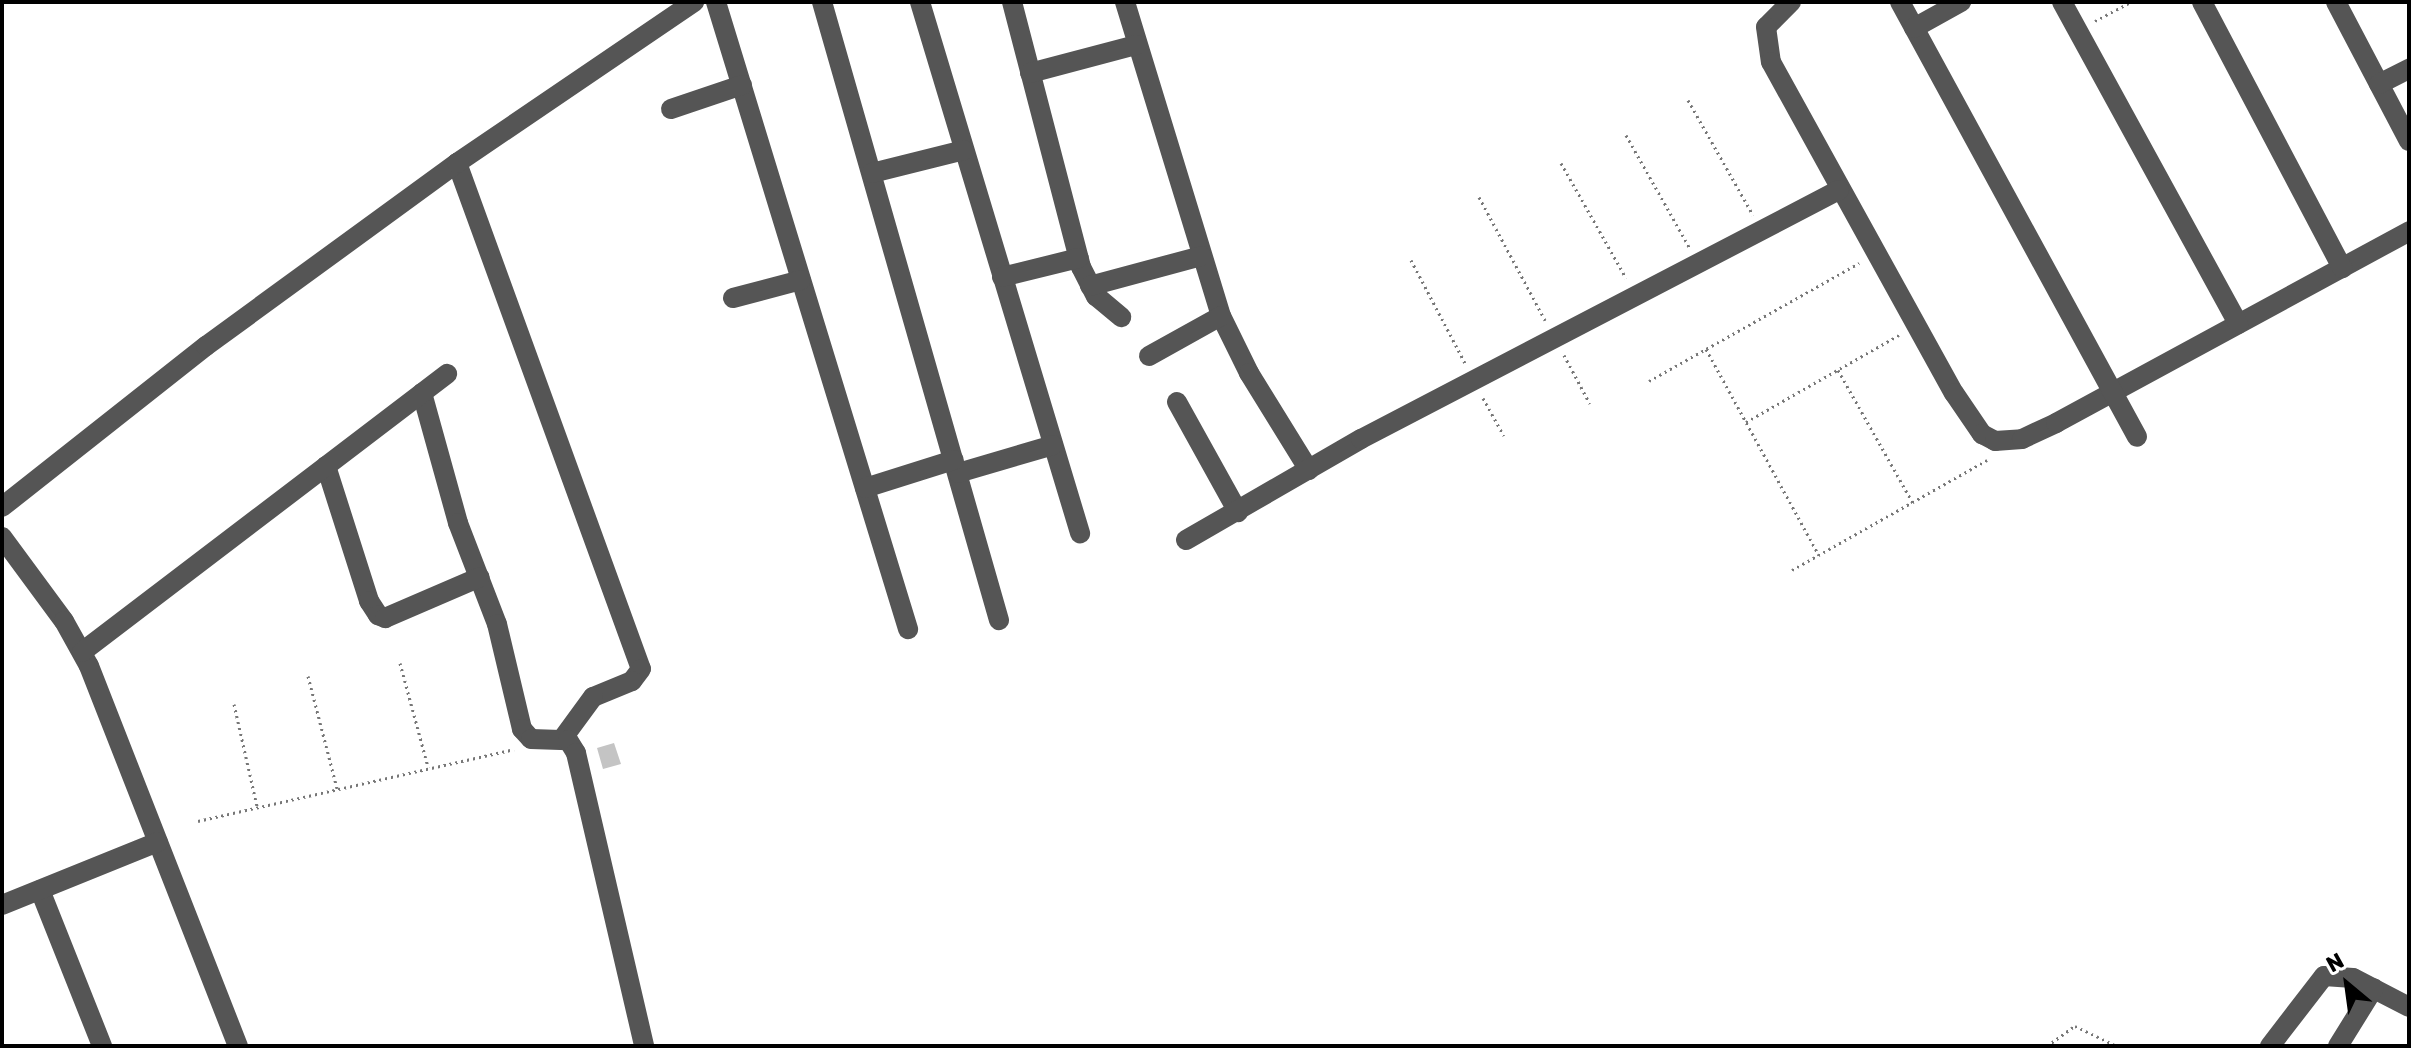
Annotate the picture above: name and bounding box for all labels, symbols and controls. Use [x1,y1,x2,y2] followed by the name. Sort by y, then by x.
[2307,944,2387,1024] north arrow
[2322,947,2349,978] text: N

